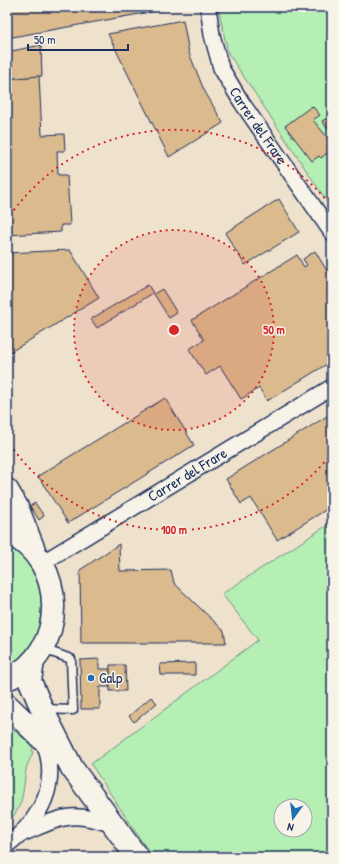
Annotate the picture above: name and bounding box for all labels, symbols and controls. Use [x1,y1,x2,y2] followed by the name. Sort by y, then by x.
[28,26,128,52] scale bar
[34,31,55,48] text: 50 m
[225,83,292,168] street label: Carrer del Frare
[263,321,285,338] text: 50 m
[167,323,181,337] centre of rings
[143,442,231,507] street label: Carrer del Frare
[161,521,187,538] text: 100 m
[99,667,123,688] place label: Galp
[86,673,96,683] marker: Galp
[273,798,313,838] north arrow
[286,820,295,835] text: N

